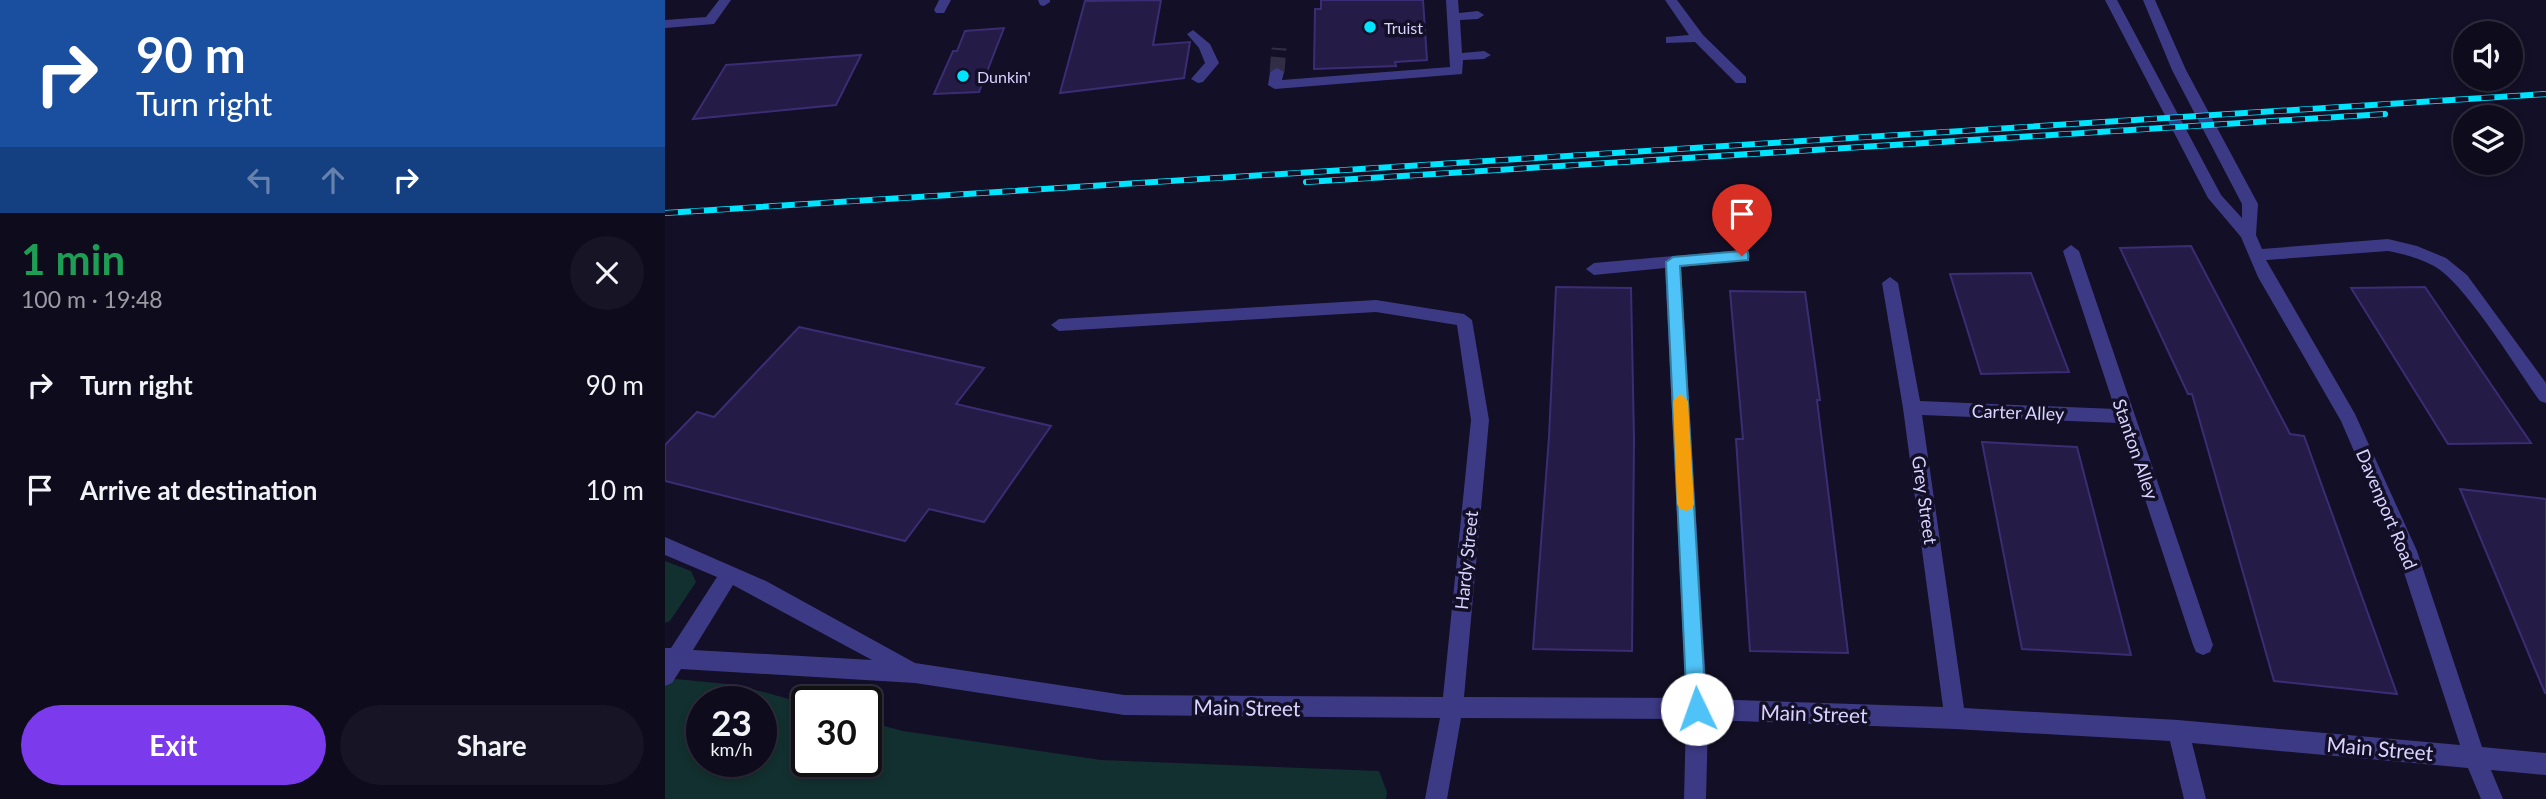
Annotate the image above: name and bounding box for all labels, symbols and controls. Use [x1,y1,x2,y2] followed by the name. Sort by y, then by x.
[1384,18,1423,37] place label: Truist
[1362,19,1378,35] marker: Truist
[2453,21,2523,175] map controls
[2453,21,2523,91] button: sound
[136,25,246,83] text: 90 m
[21,28,112,119] icon: right
[977,67,1031,86] place label: Dunkin'
[955,68,971,84] marker: Dunkin'
[136,84,272,123] text: Turn right
[2453,105,2523,175] button: layers
[241,161,279,199] icon: left
[314,161,352,199] icon: ahead
[387,161,425,199] icon: right
[1712,184,1772,256] pin
[1723,195,1761,233] icon: arrive
[21,234,125,284] text: 1 min
[570,236,644,310] button: close
[21,285,163,313] text: 100 m · 19:48
[21,366,59,404] icon: right
[80,369,193,401] text: Turn right
[586,369,644,401] text: 90 m
[2109,396,2164,503] street label: Stanton Alley
[1971,399,2065,425] street label: Carter Alley
[2352,445,2422,573] street label: Davenport Road
[1908,454,1942,546] street label: Grey Street
[21,471,59,509] icon: arrive
[80,474,317,506] text: Arrive at destination
[586,474,644,506] text: 10 m
[1450,509,1482,611] street label: Hardy Street
[1660,672,1734,746] position arrow
[791,686,882,777] speed limit sign: 30
[1193,694,1301,720] street label: Main Street
[1760,699,1868,727] street label: Main Street
[711,701,752,743] text: 23
[21,705,326,785] button: Exit
[340,705,644,785] button: Share
[2326,731,2435,765] street label: Main Street
[710,738,753,760] text: km/h

